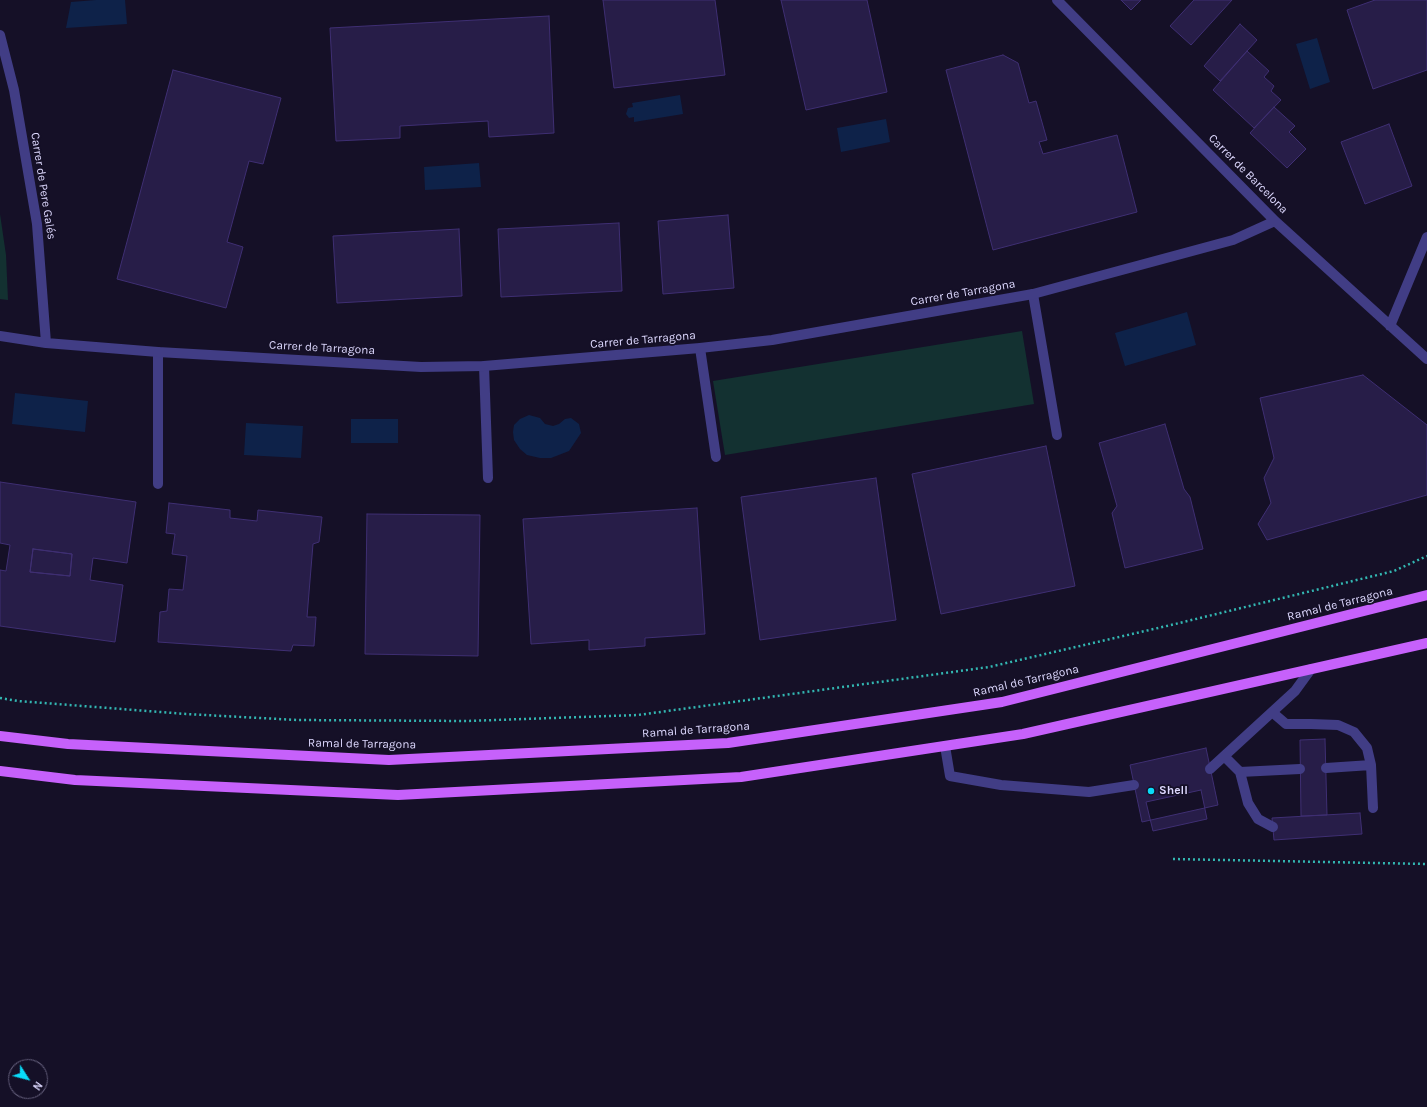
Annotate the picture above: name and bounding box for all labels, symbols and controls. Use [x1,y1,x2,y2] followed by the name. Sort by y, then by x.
[27,131,59,241] street label: Carrer de Pere Galés
[1205,131,1291,217] street label: Carrer de Barcelona
[909,277,1017,309] street label: Carrer de Tarragona
[590,328,696,352] street label: Carrer de Tarragona
[269,338,375,358] street label: Carrer de Tarragona
[1286,584,1394,624] street label: Ramal de Tarragona
[972,662,1080,700] street label: Ramal de Tarragona
[642,719,750,741] street label: Ramal de Tarragona
[308,736,416,752] street label: Ramal de Tarragona
[1159,784,1188,798] place label: Shell
[1146,786,1156,796] marker: Shell
[8,1059,48,1099] north arrow
[30,1079,45,1093] text: N

